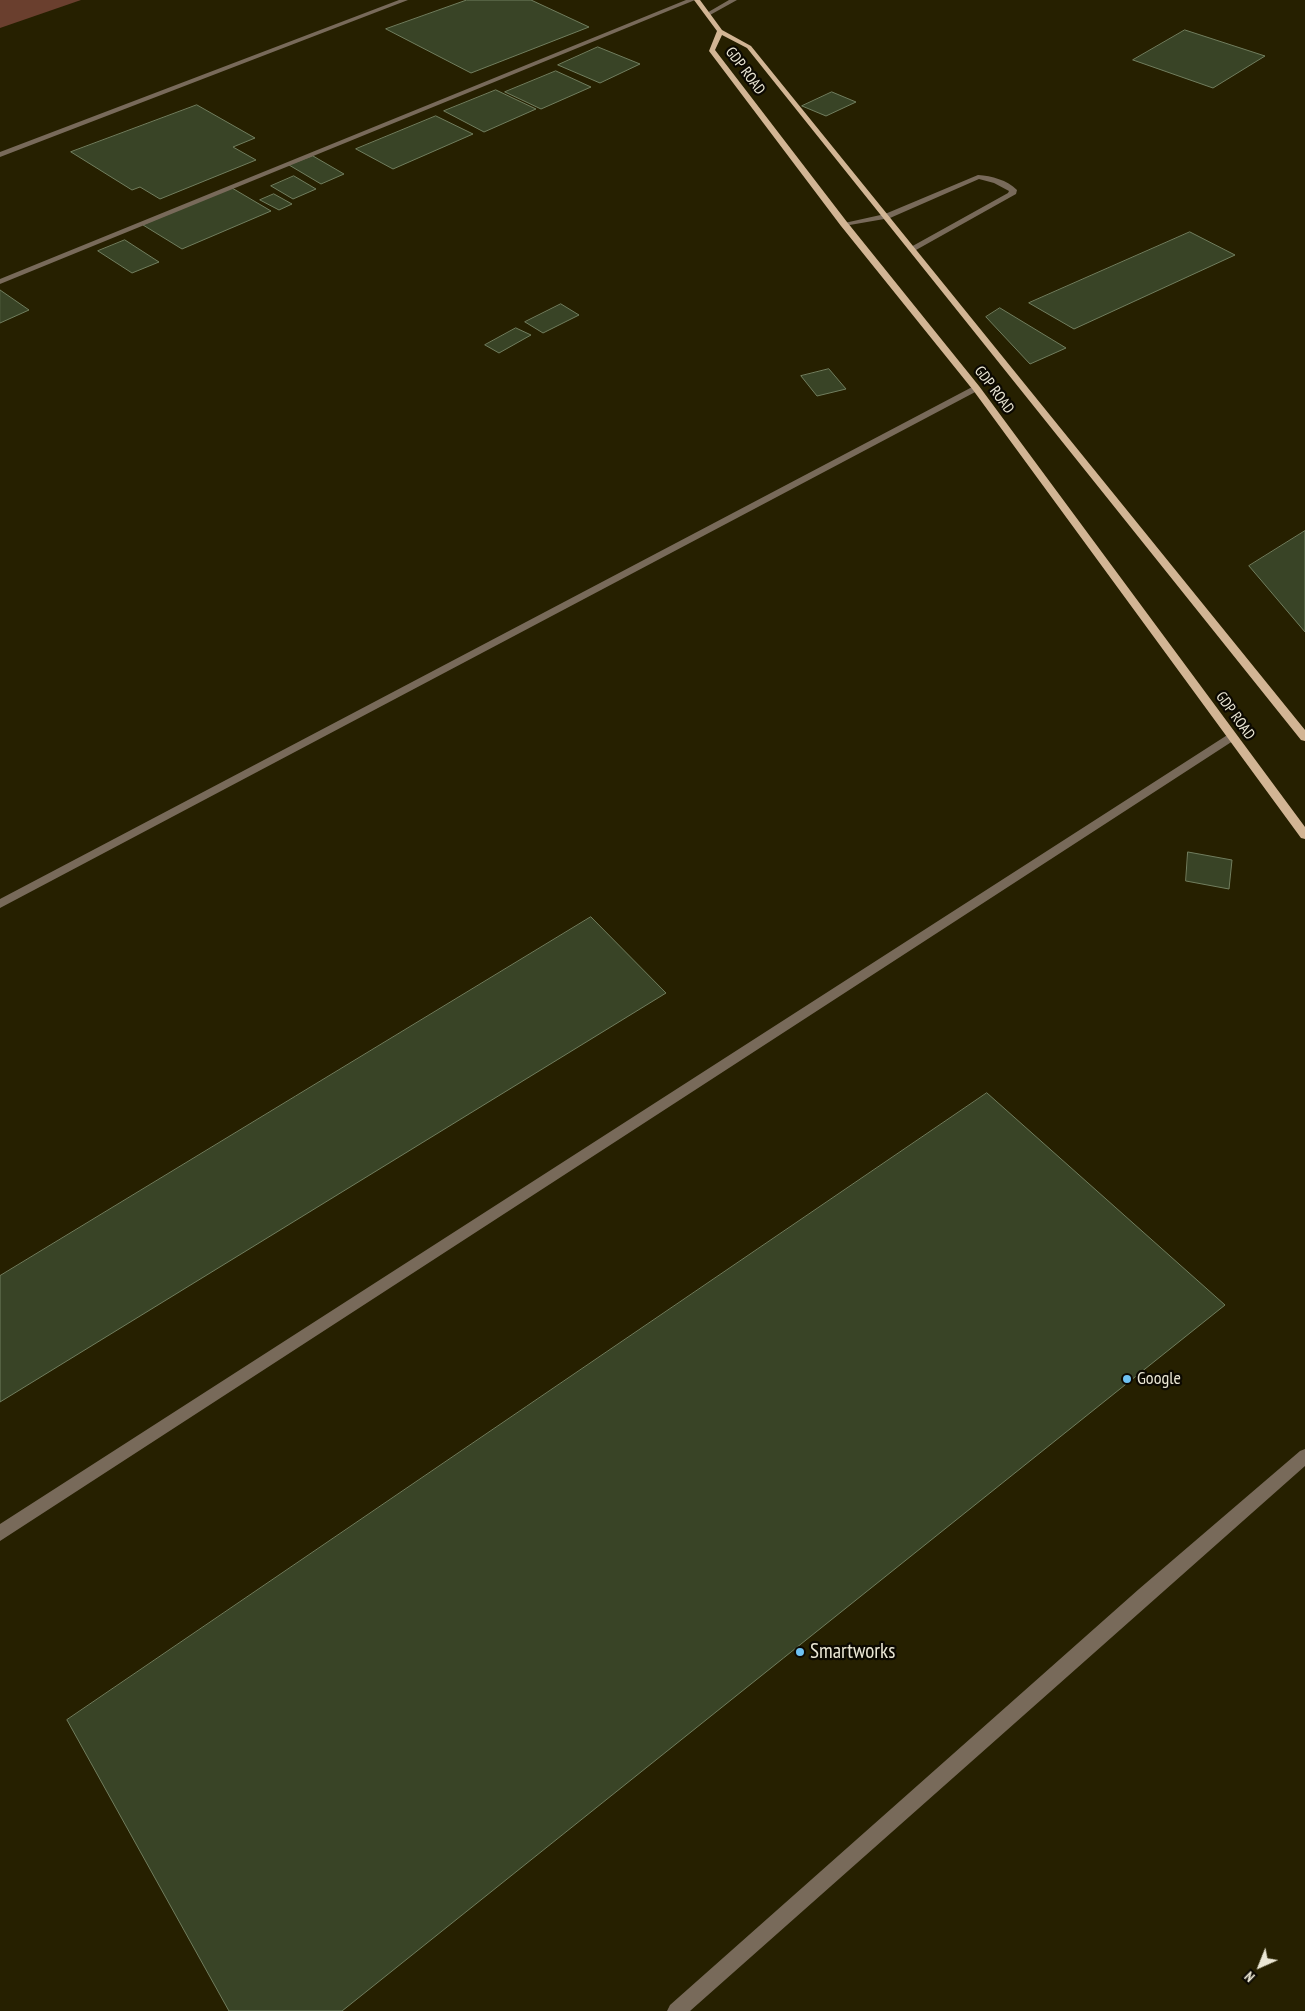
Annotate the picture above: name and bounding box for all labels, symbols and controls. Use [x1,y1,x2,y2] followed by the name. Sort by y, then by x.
[721,44,769,98] street label: GDP ROAD
[970,363,1018,417] street label: GDP ROAD
[1212,689,1258,743] street label: GDP ROAD
[1137,1368,1181,1390] place label: Google
[1121,1373,1133,1385] marker: Google
[810,1639,895,1665] place label: Smartworks
[794,1646,806,1658] marker: Smartworks
[1235,1941,1285,1991] north arrow
[1241,1968,1259,1986] text: N

